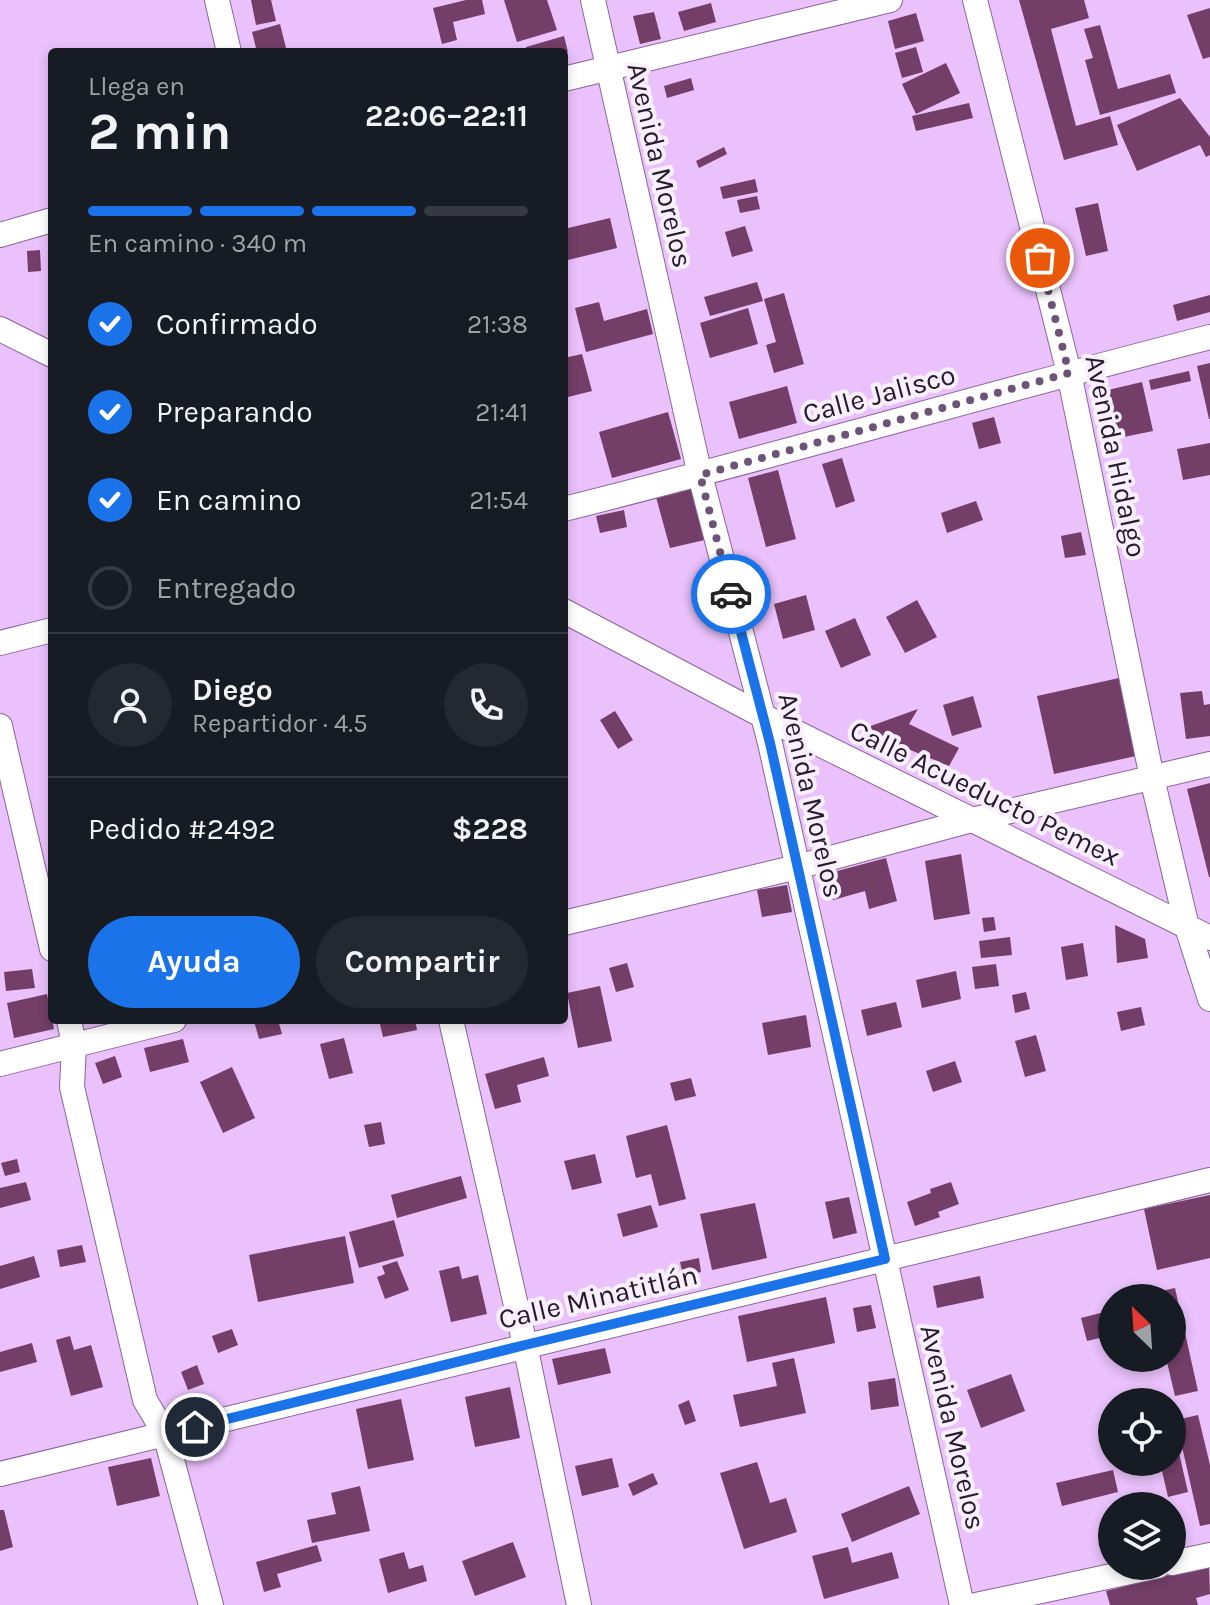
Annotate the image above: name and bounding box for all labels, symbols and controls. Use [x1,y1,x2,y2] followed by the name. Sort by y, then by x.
[620,59,700,271] street label: Avenida Morelos
[88,71,185,102] text: Llega en
[365,98,528,134] text: 22:06–22:11
[88,101,231,162] text: 2 min
[1006,224,1074,292] pin
[88,228,307,259] text: En camino · 340 m
[1018,236,1062,280] icon: bag
[88,302,132,346] icon: check
[156,306,318,342] text: Confirmado
[467,309,528,340] text: 21:38
[1078,352,1154,560] street label: Avenida Hidalgo
[799,358,959,430] street label: Calle Jalisco
[88,390,132,434] icon: check
[156,394,313,430] text: Preparando
[475,397,528,428] text: 21:41
[88,478,132,522] icon: check
[156,482,302,518] text: En camino
[469,485,528,516] text: 21:54
[691,554,771,634] courier
[156,570,296,606] text: Entregado
[709,572,753,616] icon: car
[88,663,172,747] button: person
[444,663,528,747] button: phone
[192,672,273,708] text: Diego
[771,689,851,901] street label: Avenida Morelos
[192,708,368,739] text: Repartidor · 4.5
[845,713,1125,873] street label: Calle Acueducto Pemex
[88,811,276,847] text: Pedido #2492
[452,811,528,847] text: $228
[88,916,300,1008] button: Ayuda
[316,916,528,1008] button: Compartir
[495,1258,701,1336] street label: Calle Minatitlán
[1098,1284,1186,1372] north arrow
[1098,1284,1186,1580] map controls
[913,1321,993,1533] street label: Avenida Morelos
[1098,1388,1186,1476] button: locate
[161,1393,229,1461] pin
[173,1405,217,1449] icon: home
[1098,1492,1186,1580] button: layers

